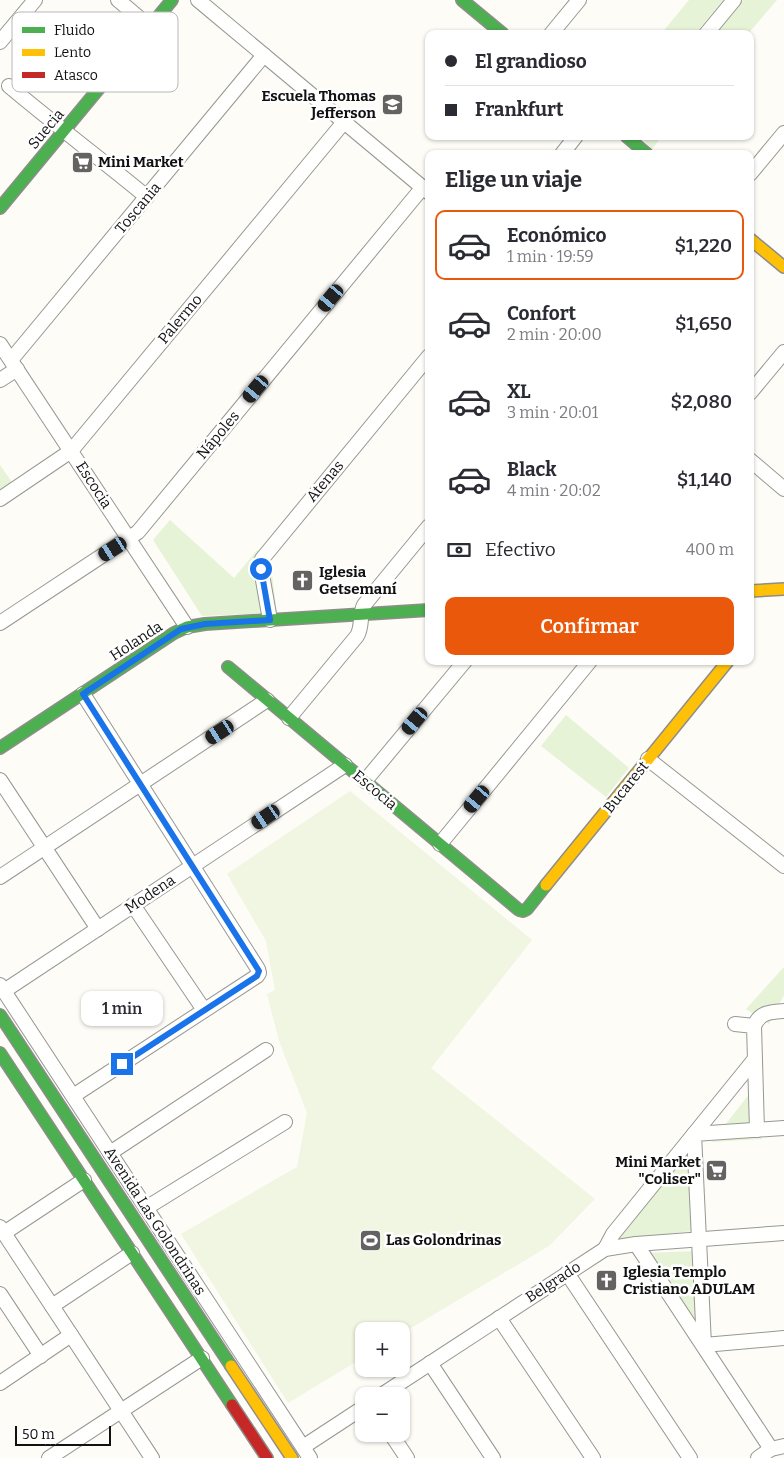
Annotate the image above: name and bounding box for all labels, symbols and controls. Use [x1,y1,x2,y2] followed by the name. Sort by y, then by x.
[12,12,178,92] legend
[54,22,95,39] text: Fluido
[54,44,91,61] text: Lento
[475,50,587,73] text: El grandioso
[54,67,98,84] text: Atasco
[261,87,376,122] place label: Escuela Thomas Jefferson
[380,93,404,117] school or university icon: Escuela Thomas Jefferson
[475,98,563,121] text: Frankfurt
[24,106,68,152] street label: Suecia
[70,150,94,174] supermarket icon: Mini Market
[98,153,184,171] place label: Mini Market
[445,166,582,193] text: Elige un viaje
[111,179,165,237] street label: Toscania
[447,223,492,268] icon: car
[507,224,607,247] text: Económico
[674,234,732,257] text: $1,220
[507,247,594,266] text: 1 min · 19:59
[315,282,346,314] car
[154,291,206,347] street label: Palermo
[447,301,492,346] icon: car
[507,302,576,325] text: Confort
[675,312,732,335] text: $1,650
[507,325,602,344] text: 2 min · 20:00
[240,373,271,405] car
[447,379,492,424] icon: car
[507,380,531,403] text: XL
[671,390,732,413] text: $2,080
[507,403,598,422] text: 3 min · 20:01
[193,407,243,463] street label: Nápoles
[303,457,347,505] street label: Atenas
[447,457,492,502] icon: car
[72,458,116,512] street label: Escocia
[507,458,557,481] text: Black
[677,468,732,491] text: $1,140
[507,481,601,500] text: 4 min · 20:02
[96,535,129,563] car
[445,536,473,564] icon: cash
[485,538,556,561] text: Efectivo
[686,540,734,559] text: 400 m
[250,558,272,580] route start
[319,563,397,598] place label: Iglesia Getsemaní
[291,569,315,593] church icon: Iglesia Getsemaní
[445,597,734,655] button: Confirmar
[106,617,166,665] street label: Holanda
[399,705,430,737] car
[203,718,236,746] car
[600,757,653,817] street label: Bucarest
[349,766,401,814] street label: Escocia
[461,783,492,815] car
[249,802,282,832] car
[122,871,178,917] street label: Modena
[81,992,163,1026] callout: 1 min
[102,999,142,1018] text: 1 min
[111,1053,133,1075] route end
[100,1144,210,1298] street label: Avenida Las Golondrinas
[615,1153,701,1188] place label: Mini Market "Coliser"
[705,1159,729,1183] supermarket icon: Mini Market "Coliser"
[358,1228,382,1252] sports icon: Las Golondrinas
[386,1231,501,1249] place label: Las Golondrinas
[522,1258,584,1306] street label: Belgrado
[623,1263,755,1298] place label: Iglesia Templo Cristiano ADULAM
[595,1269,619,1293] church icon: Iglesia Templo Cristiano ADULAM
[355,1322,410,1442] map controls
[355,1322,410,1377] button: +
[355,1387,410,1442] button: −
[15,1423,111,1446] scale bar
[22,1426,55,1443] text: 50 m

